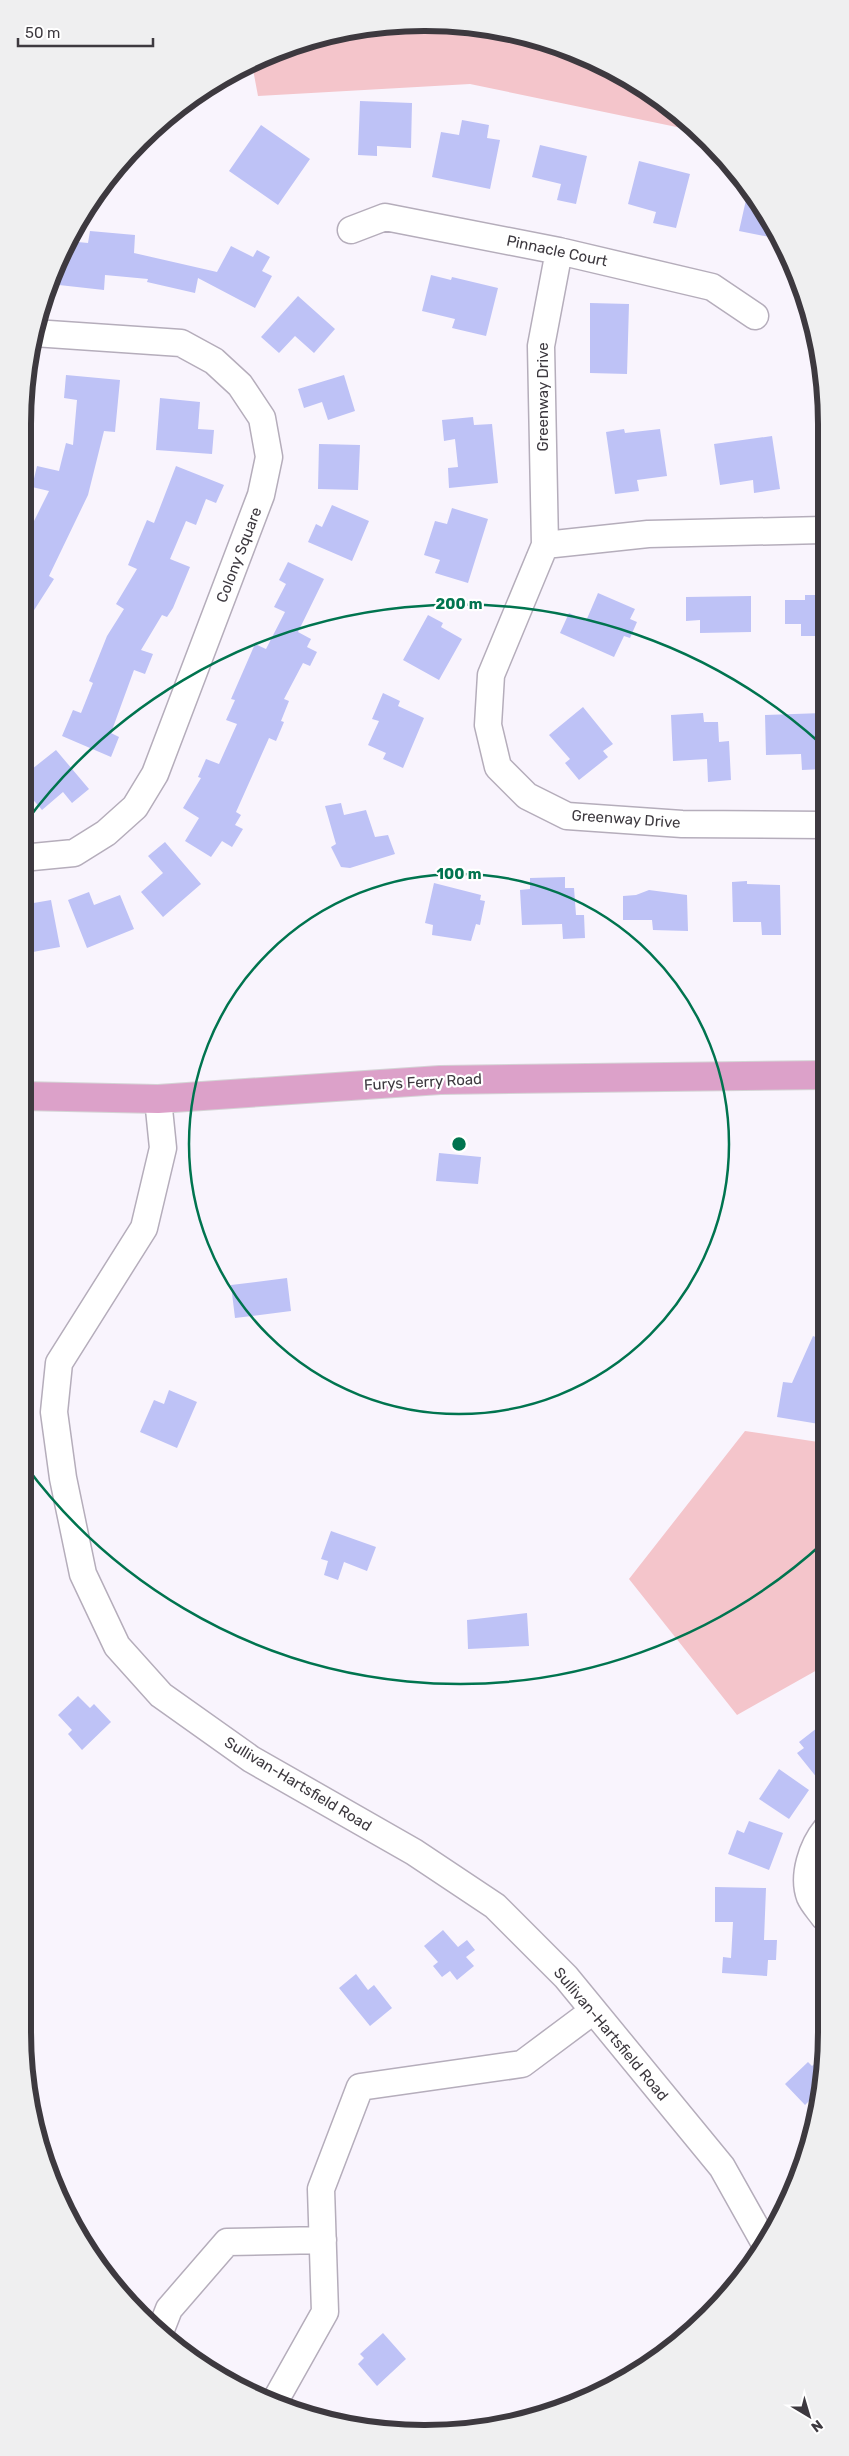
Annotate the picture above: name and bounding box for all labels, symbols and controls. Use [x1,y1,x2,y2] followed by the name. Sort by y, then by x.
[18,15,152,47] scale bar
[25,24,60,42] text: 50 m
[505,231,609,271] street label: Pinnacle Court
[534,342,552,452] street label: Greenway Drive
[213,505,265,605] street label: Colony Square
[435,595,483,613] text: 200 m
[571,806,681,832] street label: Greenway Drive
[437,865,481,883] text: 100 m
[364,1070,482,1094] street label: Furys Ferry Road
[450,1135,468,1153] centre of rings
[221,1733,375,1835] street label: Sullivan-Hartsfield Road
[550,1964,672,2104] street label: Sullivan-Hartsfield Road
[784,2391,834,2441] north arrow
[807,2416,826,2436] text: N

